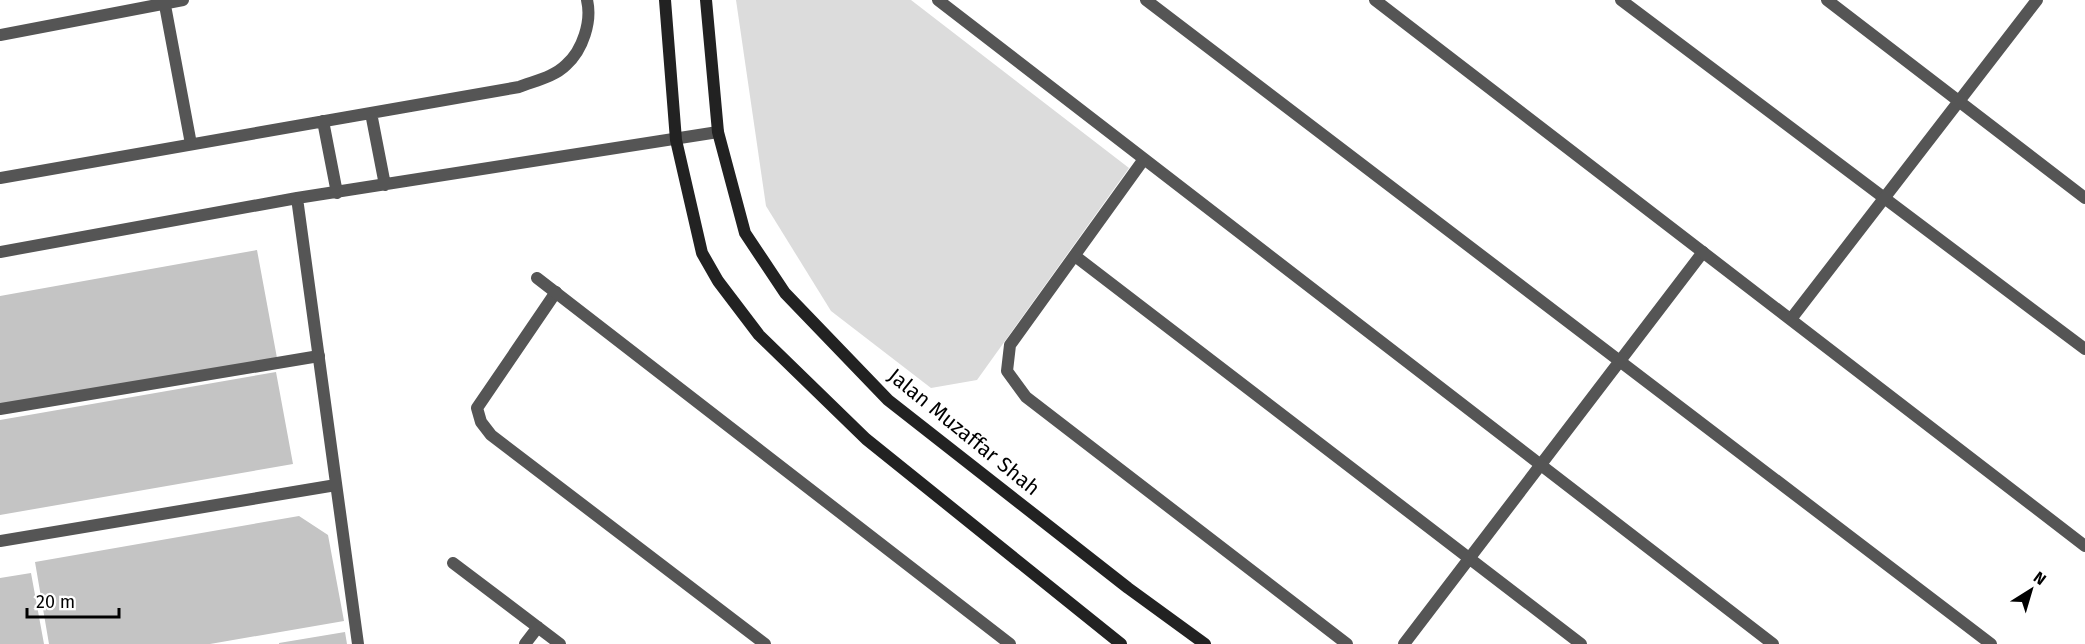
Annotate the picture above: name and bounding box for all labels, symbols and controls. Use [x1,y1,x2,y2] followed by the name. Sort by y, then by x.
[883,363,1045,501] street label: Jalan Muzaffar Shah
[2001,560,2061,620] north arrow
[2030,568,2050,589] text: N
[27,581,118,619] scale bar
[36,591,75,613] text: 20 m

